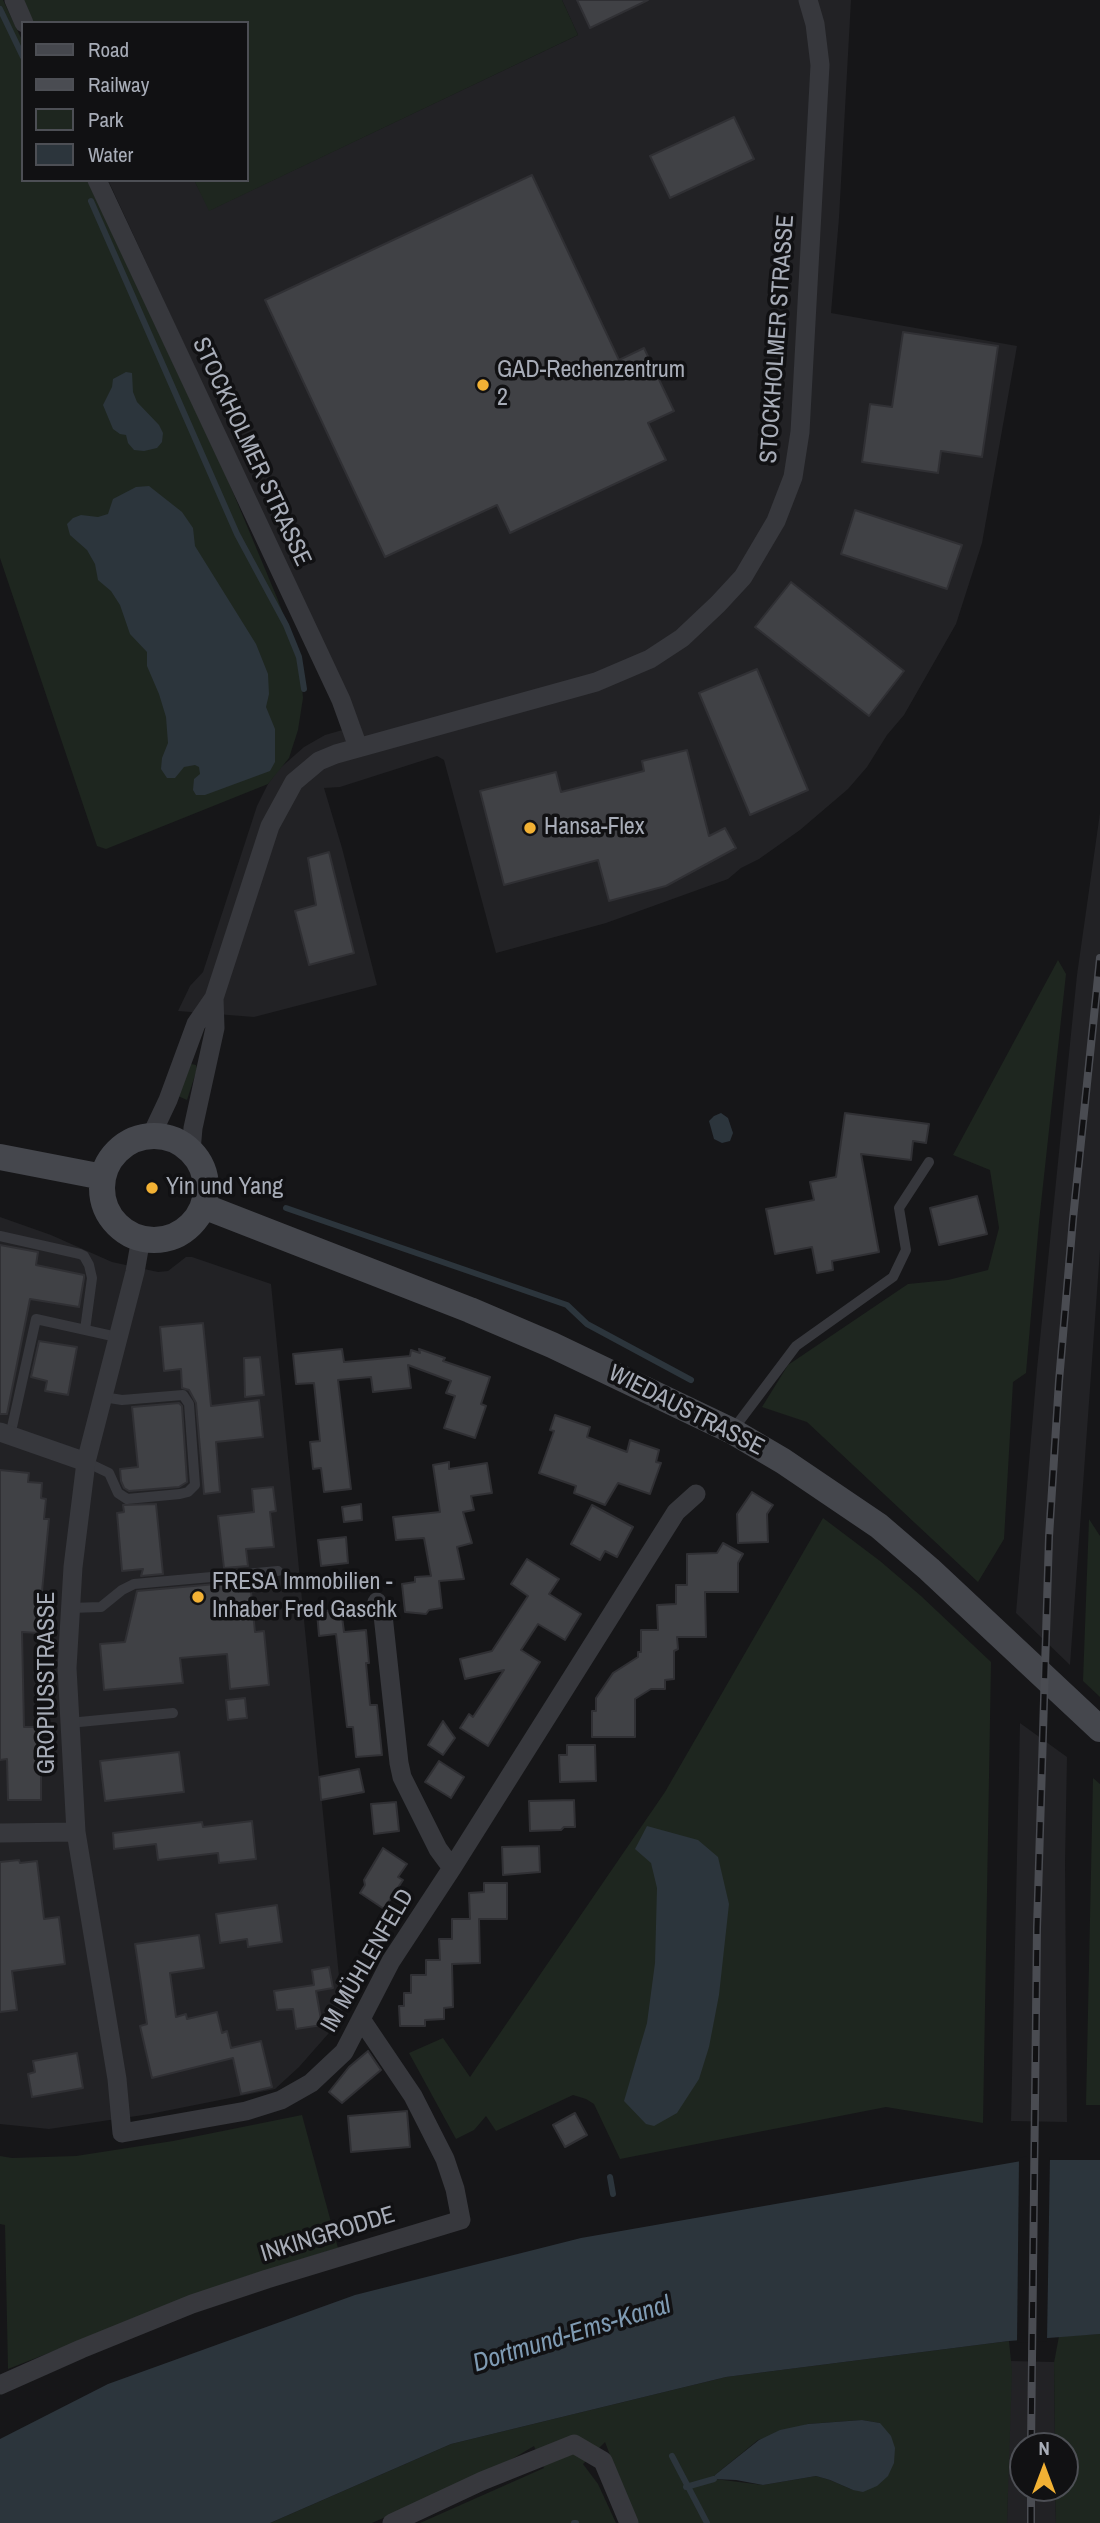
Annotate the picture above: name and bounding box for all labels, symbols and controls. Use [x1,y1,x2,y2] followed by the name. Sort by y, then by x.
[21,21,248,182] legend
[88,35,129,64] text: Road
[88,70,149,99] text: Railway
[88,105,123,134] text: Park
[88,140,133,169] text: Water
[755,214,801,464] street label: STOCKHOLMER STRASSE
[185,333,317,571] street label: STOCKHOLMER STRASSE
[497,357,685,413] place label: GAD-Rechenzentrum 2
[475,377,491,393] marker: GAD-Rechenzentrum 2
[544,814,645,842] place label: Hansa-Flex
[522,820,538,836] marker: Hansa-Flex
[166,1174,283,1202] place label: Yin und Yang
[144,1180,160,1196] marker: Yin und Yang
[603,1359,769,1463] street label: WIEDAUSTRASSE
[212,1569,397,1625] place label: FRESA Immobilien - Inhaber Fred Gaschk
[190,1589,206,1605] marker: FRESA Immobilien - Inhaber Fred Gaschk
[34,1592,62,1774] street label: GROPIUSSTRASSE
[315,1884,421,2038] street label: IM MÜHLENFELD
[257,2201,399,2269] street label: INKINGRODDE
[469,2290,675,2380] water label: Dortmund-Ems-Kanal
[1009,2432,1079,2502] north arrow
[1038,2435,1050,2461] text: N

